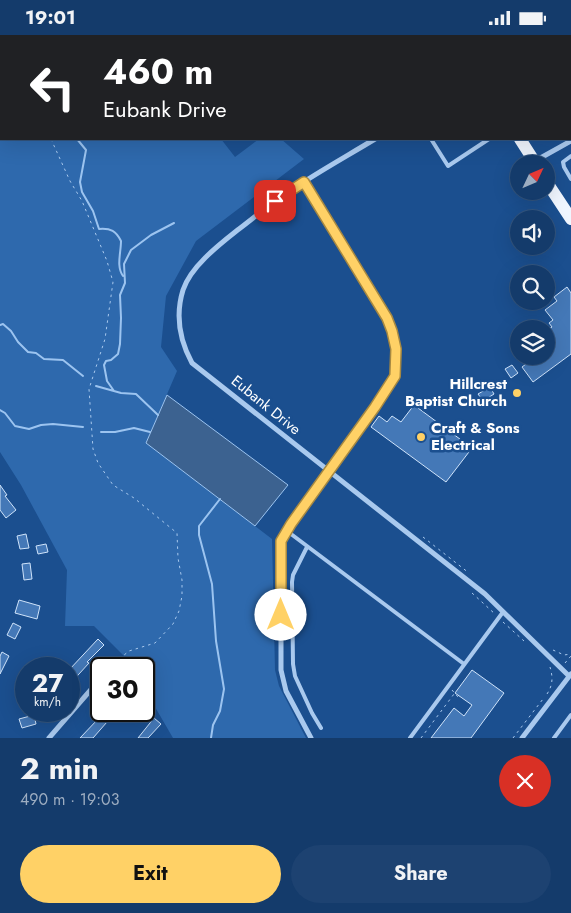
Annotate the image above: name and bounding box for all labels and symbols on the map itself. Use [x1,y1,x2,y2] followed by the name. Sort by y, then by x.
[510,155,555,200] north arrow
[254,180,296,222] pin
[226,370,306,440] street label: Eubank Drive
[405,373,507,412] place label: Hillcrest Baptist Church
[511,387,523,399] marker: Hillcrest Baptist Church
[431,417,520,456] place label: Craft & Sons Electrical
[415,431,427,443] marker: Craft & Sons Electrical
[254,588,306,640] position arrow
[90,657,155,722] speed limit sign: 30

